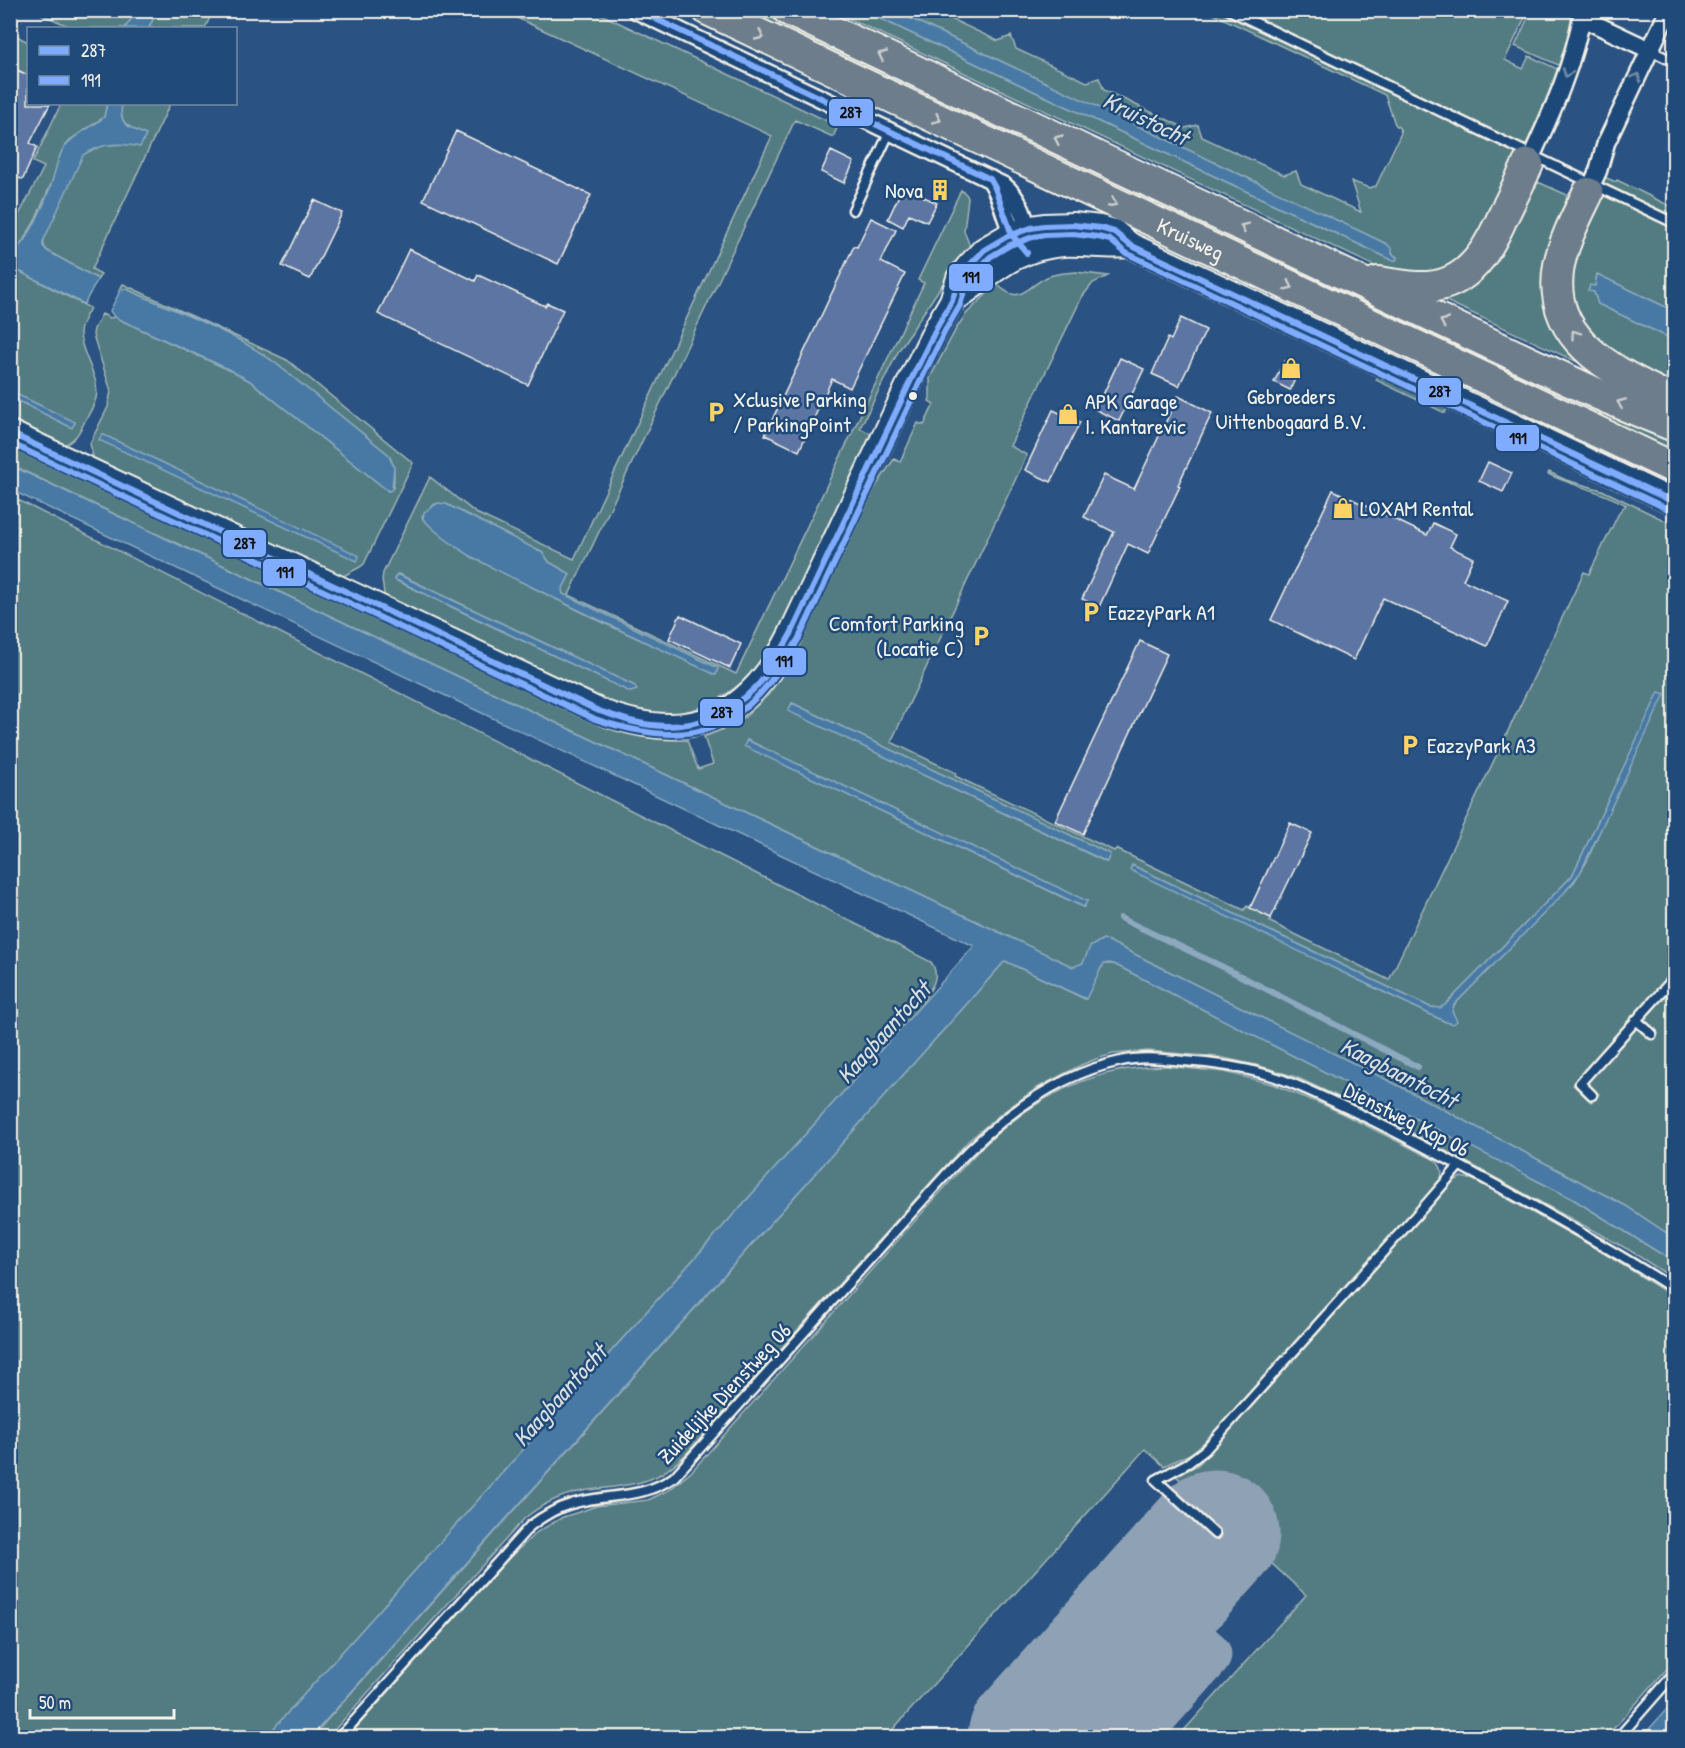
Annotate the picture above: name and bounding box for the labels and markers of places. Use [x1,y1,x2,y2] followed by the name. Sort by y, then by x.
[885,175,923,205] place label: Nova
[928,178,952,202] building icon: Nova
[1279,356,1303,380] shop icon: Gebroeders Uittenbogaard B.V.
[1216,381,1366,436] place label: Gebroeders Uittenbogaard B.V.
[733,384,867,439] place label: Xclusive Parking / ParkingPoint
[1085,386,1186,441] place label: APK Garage I. Kantarevic
[907,390,919,402] unlabelled marker
[704,400,728,424] parking icon: Xclusive Parking / ParkingPoint
[1056,402,1080,426] shop icon: APK Garage I. Kantarevic
[1360,493,1473,523] place label: LOXAM Rental
[1331,496,1355,520] shop icon: LOXAM Rental
[1108,597,1215,627] place label: EazzyPark A1
[1079,600,1103,624] parking icon: EazzyPark A1
[829,608,964,663] place label: Comfort Parking (Locatie C)
[969,624,993,648] parking icon: Comfort Parking (Locatie C)
[1427,730,1536,760] place label: EazzyPark A3
[1398,733,1422,757] parking icon: EazzyPark A3

